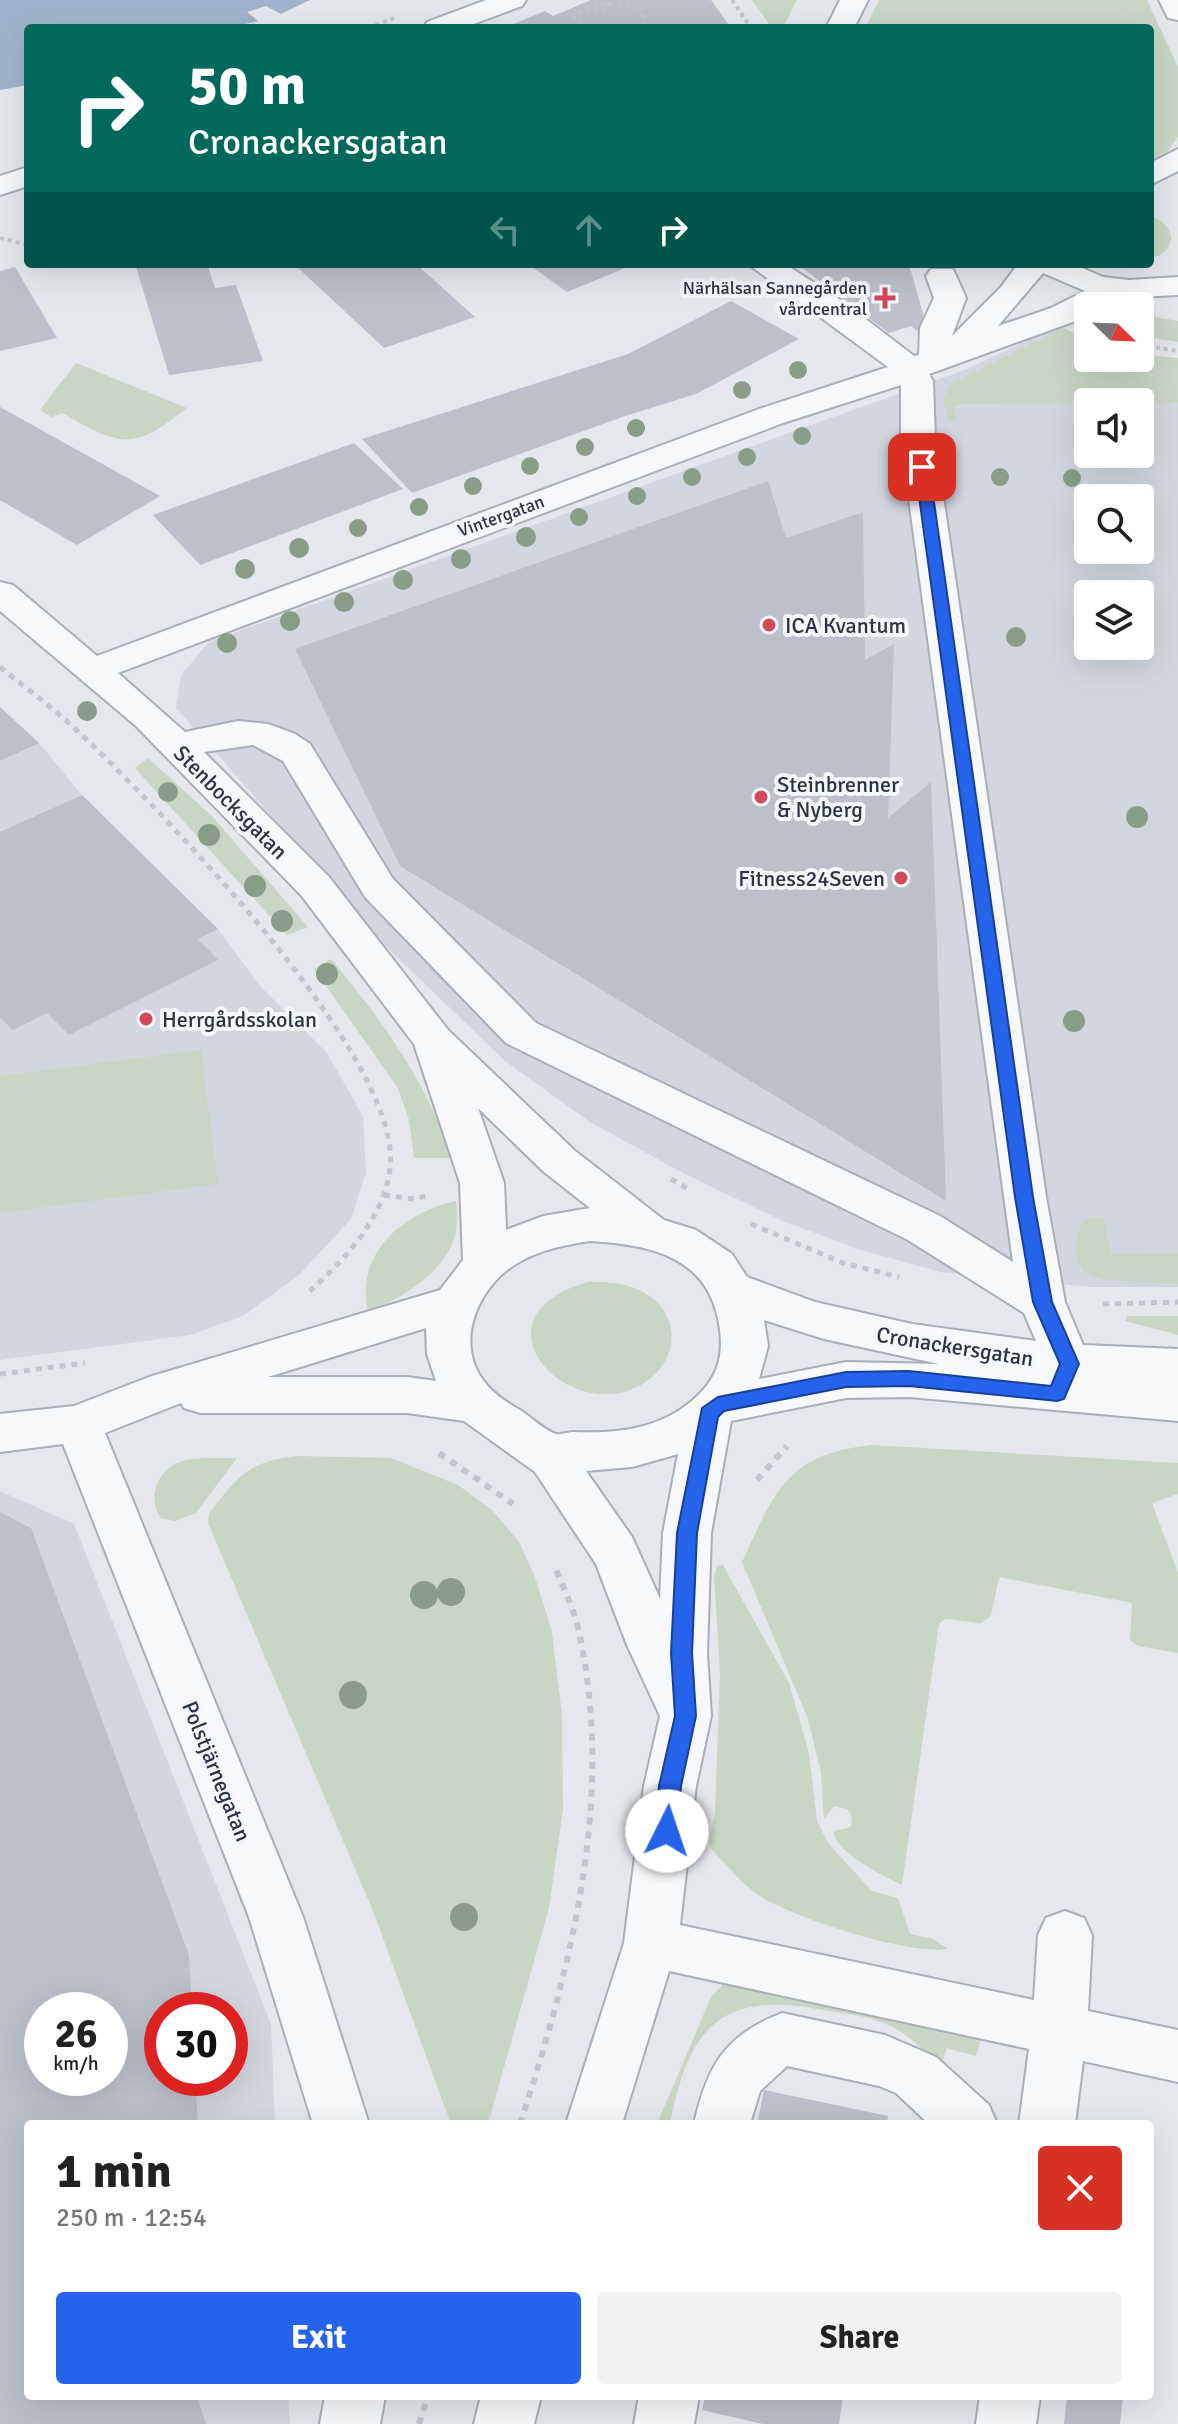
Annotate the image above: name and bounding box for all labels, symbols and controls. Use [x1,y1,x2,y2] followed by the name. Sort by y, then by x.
[188,51,306,120] text: 50 m
[56,56,160,160] icon: right
[188,120,448,165] text: Cronackersgatan
[483,208,527,252] icon: left
[567,208,611,252] icon: ahead
[651,208,695,252] icon: right
[683,277,867,320] place label: Närhälsan Sannegården vårdcentral
[874,287,896,309] marker: Närhälsan Sannegården vårdcentral
[1074,292,1154,372] north arrow
[1074,292,1154,660] map controls
[1074,388,1154,468] button: sound
[888,433,956,501] pin
[900,445,944,489] icon: arrive
[1074,484,1154,564] button: search
[455,490,547,542] street label: Vintergatan
[1074,580,1154,660] button: layers
[785,612,906,639] place label: ICA Kvantum
[760,616,778,634] marker: ICA Kvantum
[168,740,293,865] street label: Stenbocksgatan
[777,771,899,823] place label: Steinbrenner & Nyberg
[752,788,770,806] marker: Steinbrenner & Nyberg
[738,865,885,892] place label: Fitness24Seven
[892,869,910,887] marker: Fitness24Seven
[162,1006,317,1033] place label: Herrgårdsskolan
[137,1010,155,1028] marker: Herrgårdsskolan
[874,1321,1035,1372] street label: Cronackersgatan
[176,1697,257,1845] street label: Polstjärnegatan
[625,1789,709,1873] position arrow
[144,1992,248,2096] speed limit sign: 30
[54,2009,98,2059] text: 26
[53,2051,99,2076] text: km/h
[56,2142,172,2201] text: 1 min
[1038,2146,1122,2230] button: close
[56,2202,207,2234] text: 250 m · 12:54
[56,2292,581,2384] button: Exit
[597,2292,1122,2384] button: Share

